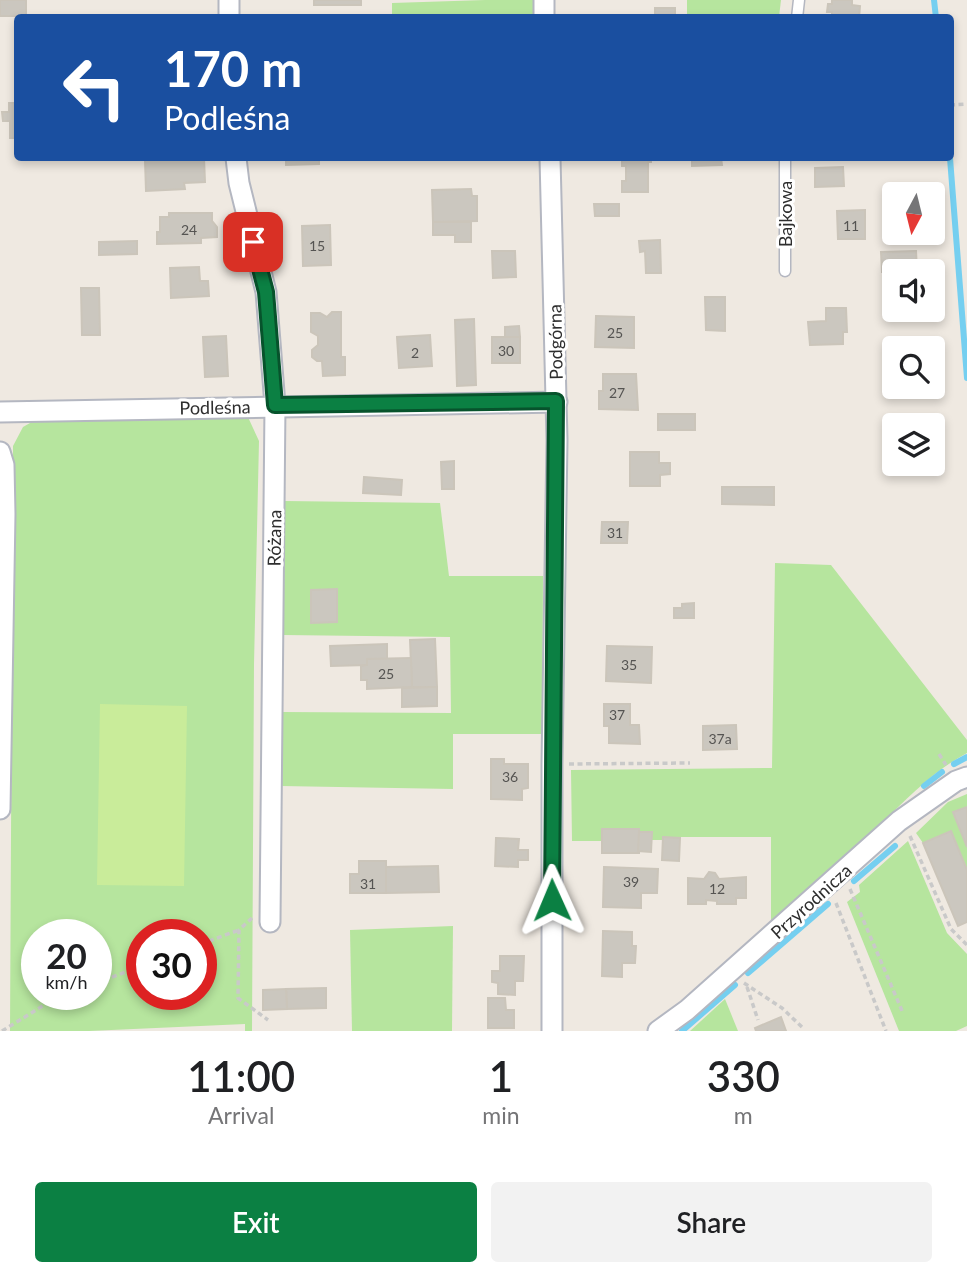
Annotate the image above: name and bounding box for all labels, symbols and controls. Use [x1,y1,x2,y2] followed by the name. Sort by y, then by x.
[164,39,302,97] text: 170 m
[49,42,140,133] icon: left
[164,98,291,137] text: Podleśna
[774,181,796,247] street label: Bajkowa
[882,182,945,245] north arrow
[882,182,945,476] map controls
[223,212,283,272] pin
[843,217,859,234] house number: 11
[181,221,197,238] house number: 24
[234,223,272,261] icon: arrive
[309,237,325,254] house number: 15
[882,259,945,322] button: sound
[543,304,567,380] street label: Podgórna
[607,324,623,341] house number: 25
[882,336,945,399] button: search
[498,342,514,359] house number: 30
[411,344,419,361] house number: 2
[609,384,625,401] house number: 27
[179,395,251,419] street label: Podleśna
[882,413,945,476] button: layers
[263,509,285,567] street label: Różana
[607,524,623,541] house number: 31
[621,656,637,673] house number: 35
[378,665,394,682] house number: 25
[609,706,625,723] house number: 37
[708,730,732,747] house number: 37a
[502,768,518,785] house number: 36
[766,859,856,943] street label: Przyrodnicza
[515,863,589,937] position arrow
[623,873,639,890] house number: 39
[360,875,376,892] house number: 31
[709,880,725,897] house number: 12
[126,919,217,1010] speed limit sign: 30
[46,934,87,976] text: 20
[45,971,88,993] text: km/h
[187,1051,295,1101] text: 11:00
[489,1051,513,1101] text: 1
[707,1051,780,1101] text: 330
[208,1101,274,1129] text: Arrival
[482,1101,520,1129] text: min
[734,1101,753,1129] text: m
[35,1182,477,1262] button: Exit
[491,1182,932,1262] button: Share

